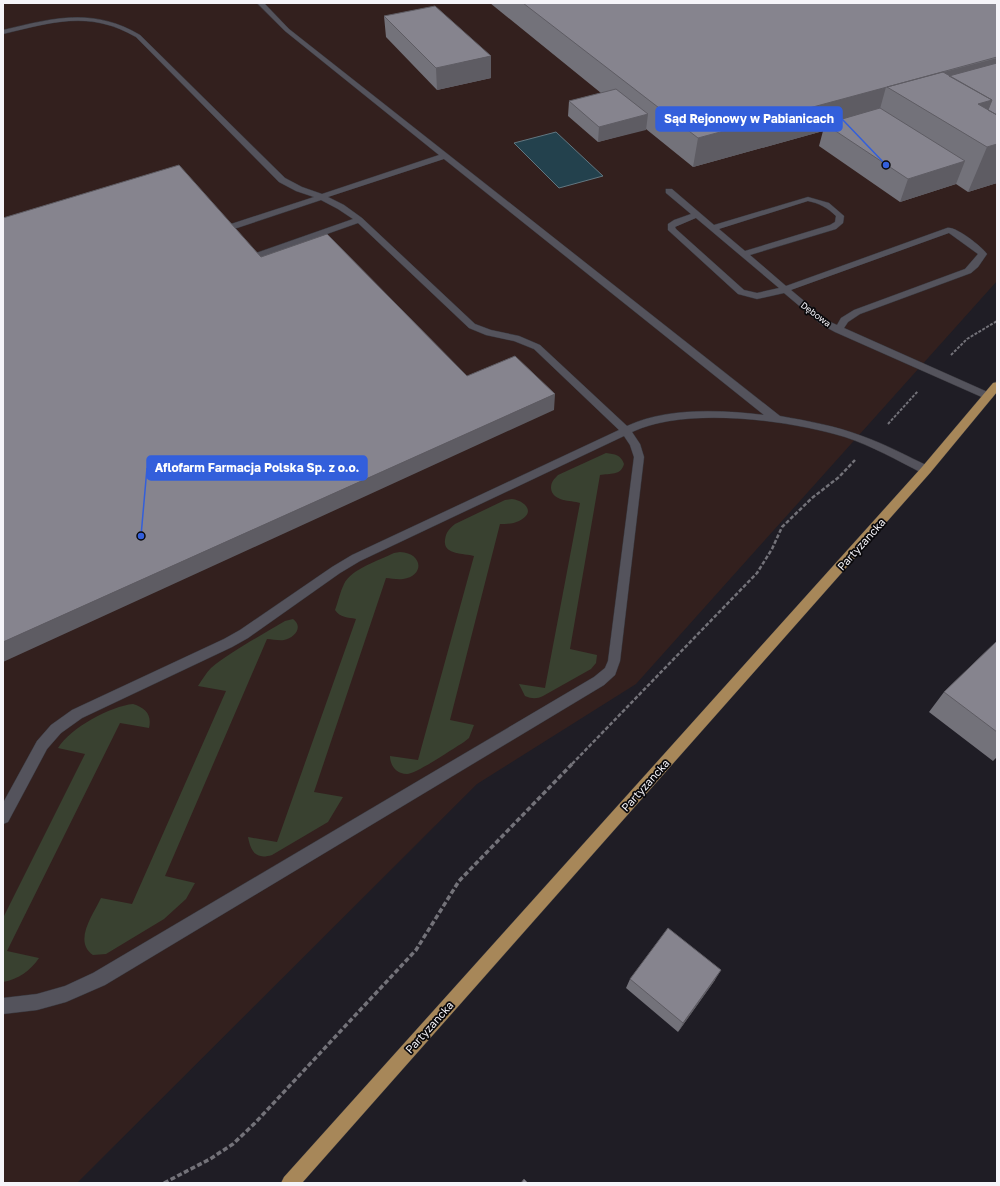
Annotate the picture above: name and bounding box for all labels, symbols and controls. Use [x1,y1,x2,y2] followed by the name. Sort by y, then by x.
[656,107,842,131] callout: Sąd Rejonowy w Pabianicach
[664,111,834,126] text: Sąd Rejonowy w Pabianicach
[799,299,833,329] street label: Dębowa
[147,456,367,480] callout: Aflofarm Farmacja Polska Sp. z o.o.
[155,460,359,475] text: Aflofarm Farmacja Polska Sp. z o.o.
[834,515,888,573] street label: Partyzancka
[618,756,672,814] street label: Partyzancka
[402,998,456,1056] street label: Partyzancka

